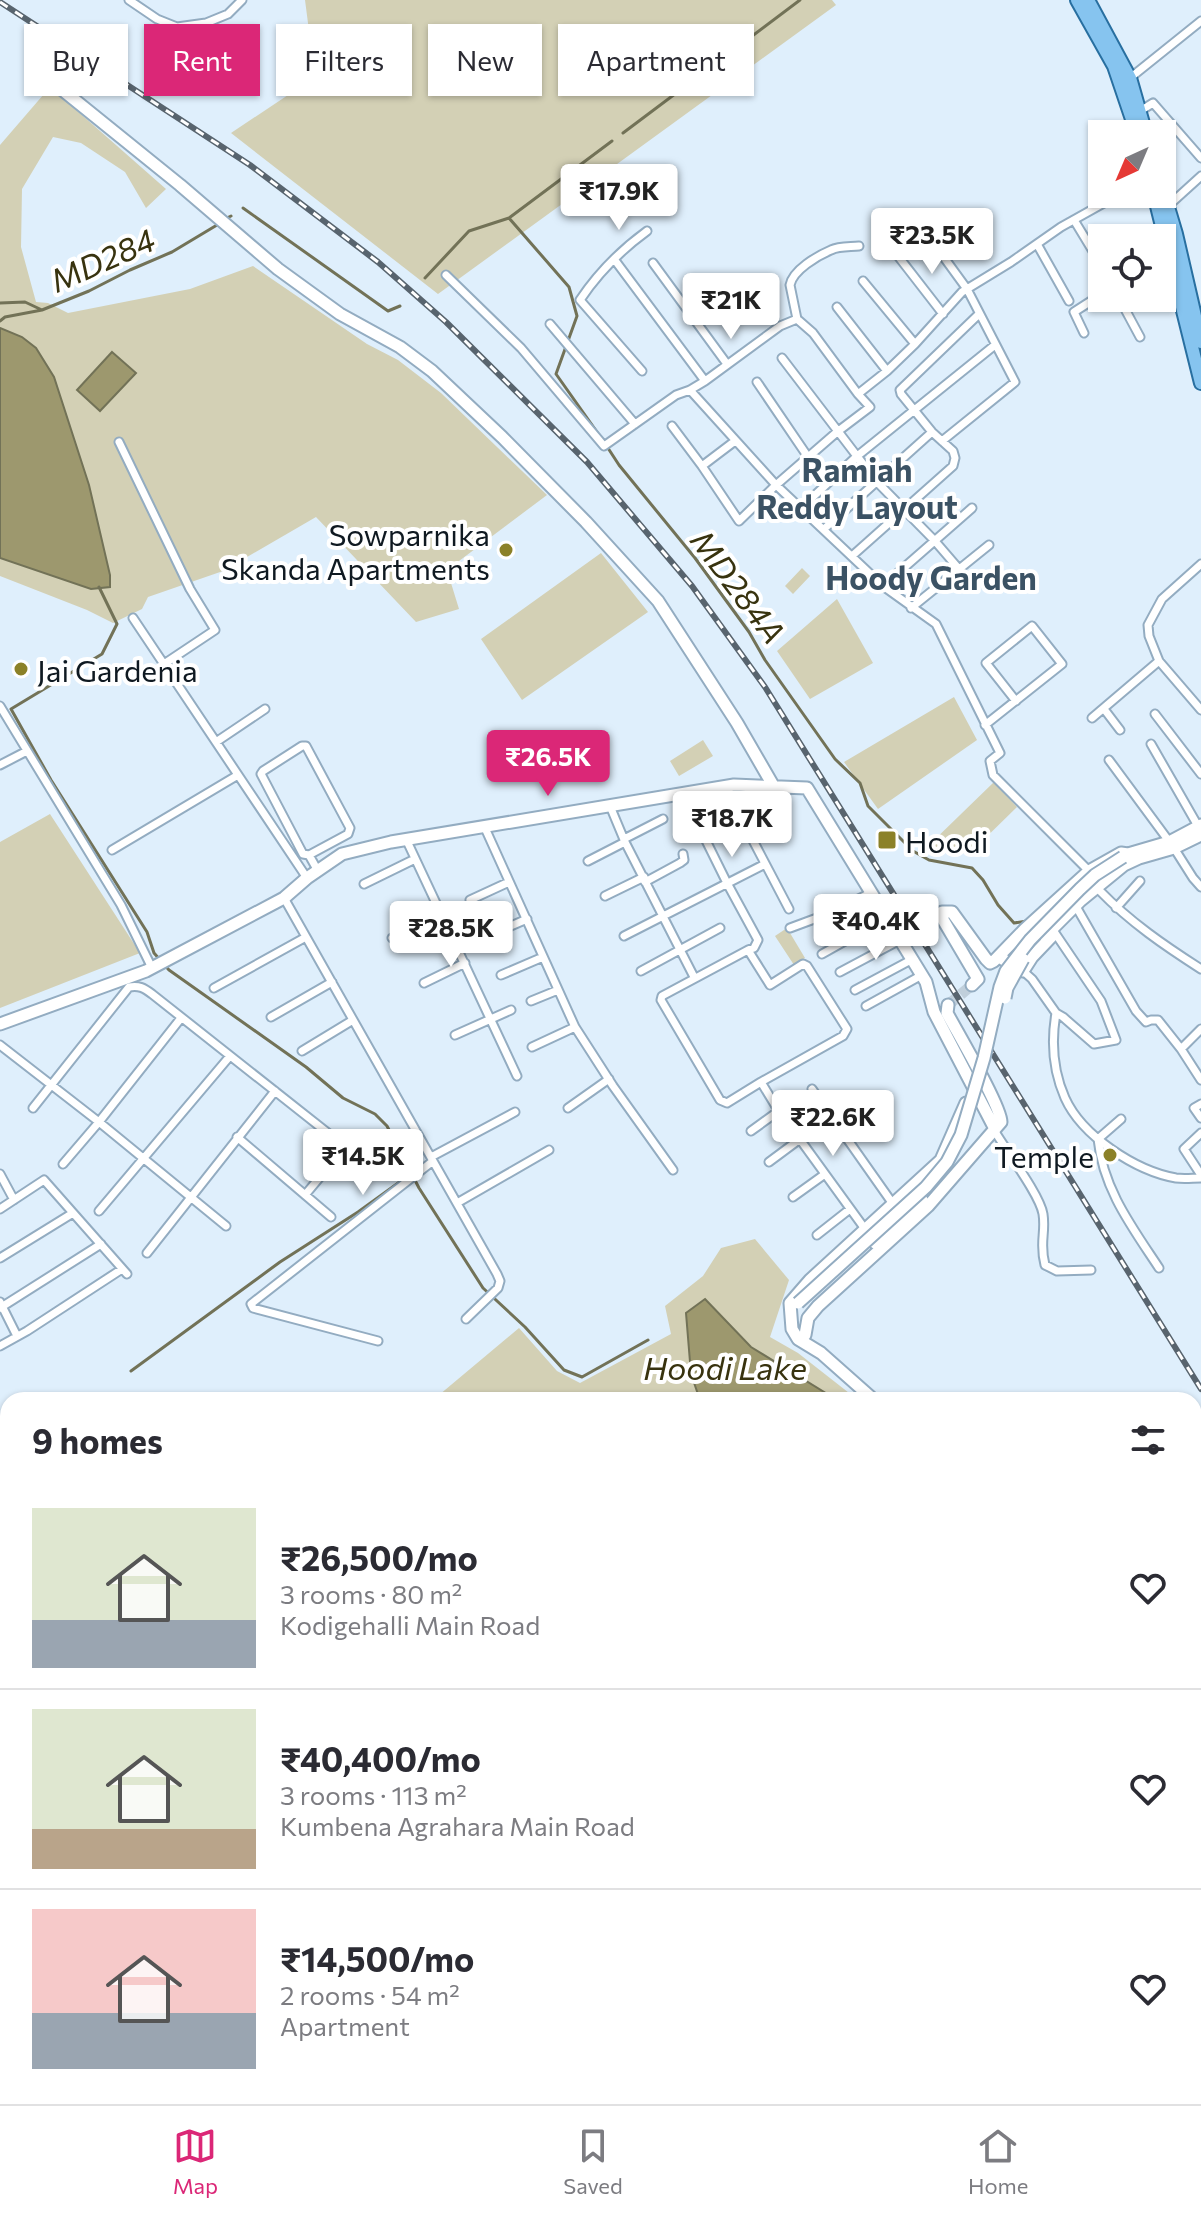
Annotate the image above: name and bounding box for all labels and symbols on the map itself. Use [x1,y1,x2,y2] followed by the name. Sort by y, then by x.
[1088,120,1176,208] north arrow
[554,164,684,232] pin: ₹17.9K
[867,208,997,276] pin: ₹23.5K
[43,218,161,300] water label: MD284
[684,273,778,341] pin: ₹21K
[756,449,958,526] district label: Ramiah Reddy Layout
[221,515,490,586] place label: Sowparnika Skanda Apartments
[683,521,795,651] water label: MD284A
[497,541,515,559] marker: Sowparnika Skanda Apartments
[825,557,1037,597] district label: Hoody Garden
[37,651,198,688] place label: Jai Gardenia
[12,660,30,678] marker: Jai Gardenia
[483,730,613,798] pin: ₹26.5K
[667,791,797,859] pin: ₹18.7K
[905,822,988,859] place label: Hoodi
[876,829,898,851] marker: Hoodi
[811,894,941,962] pin: ₹40.4K
[386,901,516,969] pin: ₹28.5K
[768,1090,898,1158] pin: ₹22.6K
[298,1129,428,1197] pin: ₹14.5K
[994,1137,1094,1174] place label: Temple
[1101,1146,1119,1164] marker: Temple
[643,1347,807,1387] water label: Hoodi Lake

